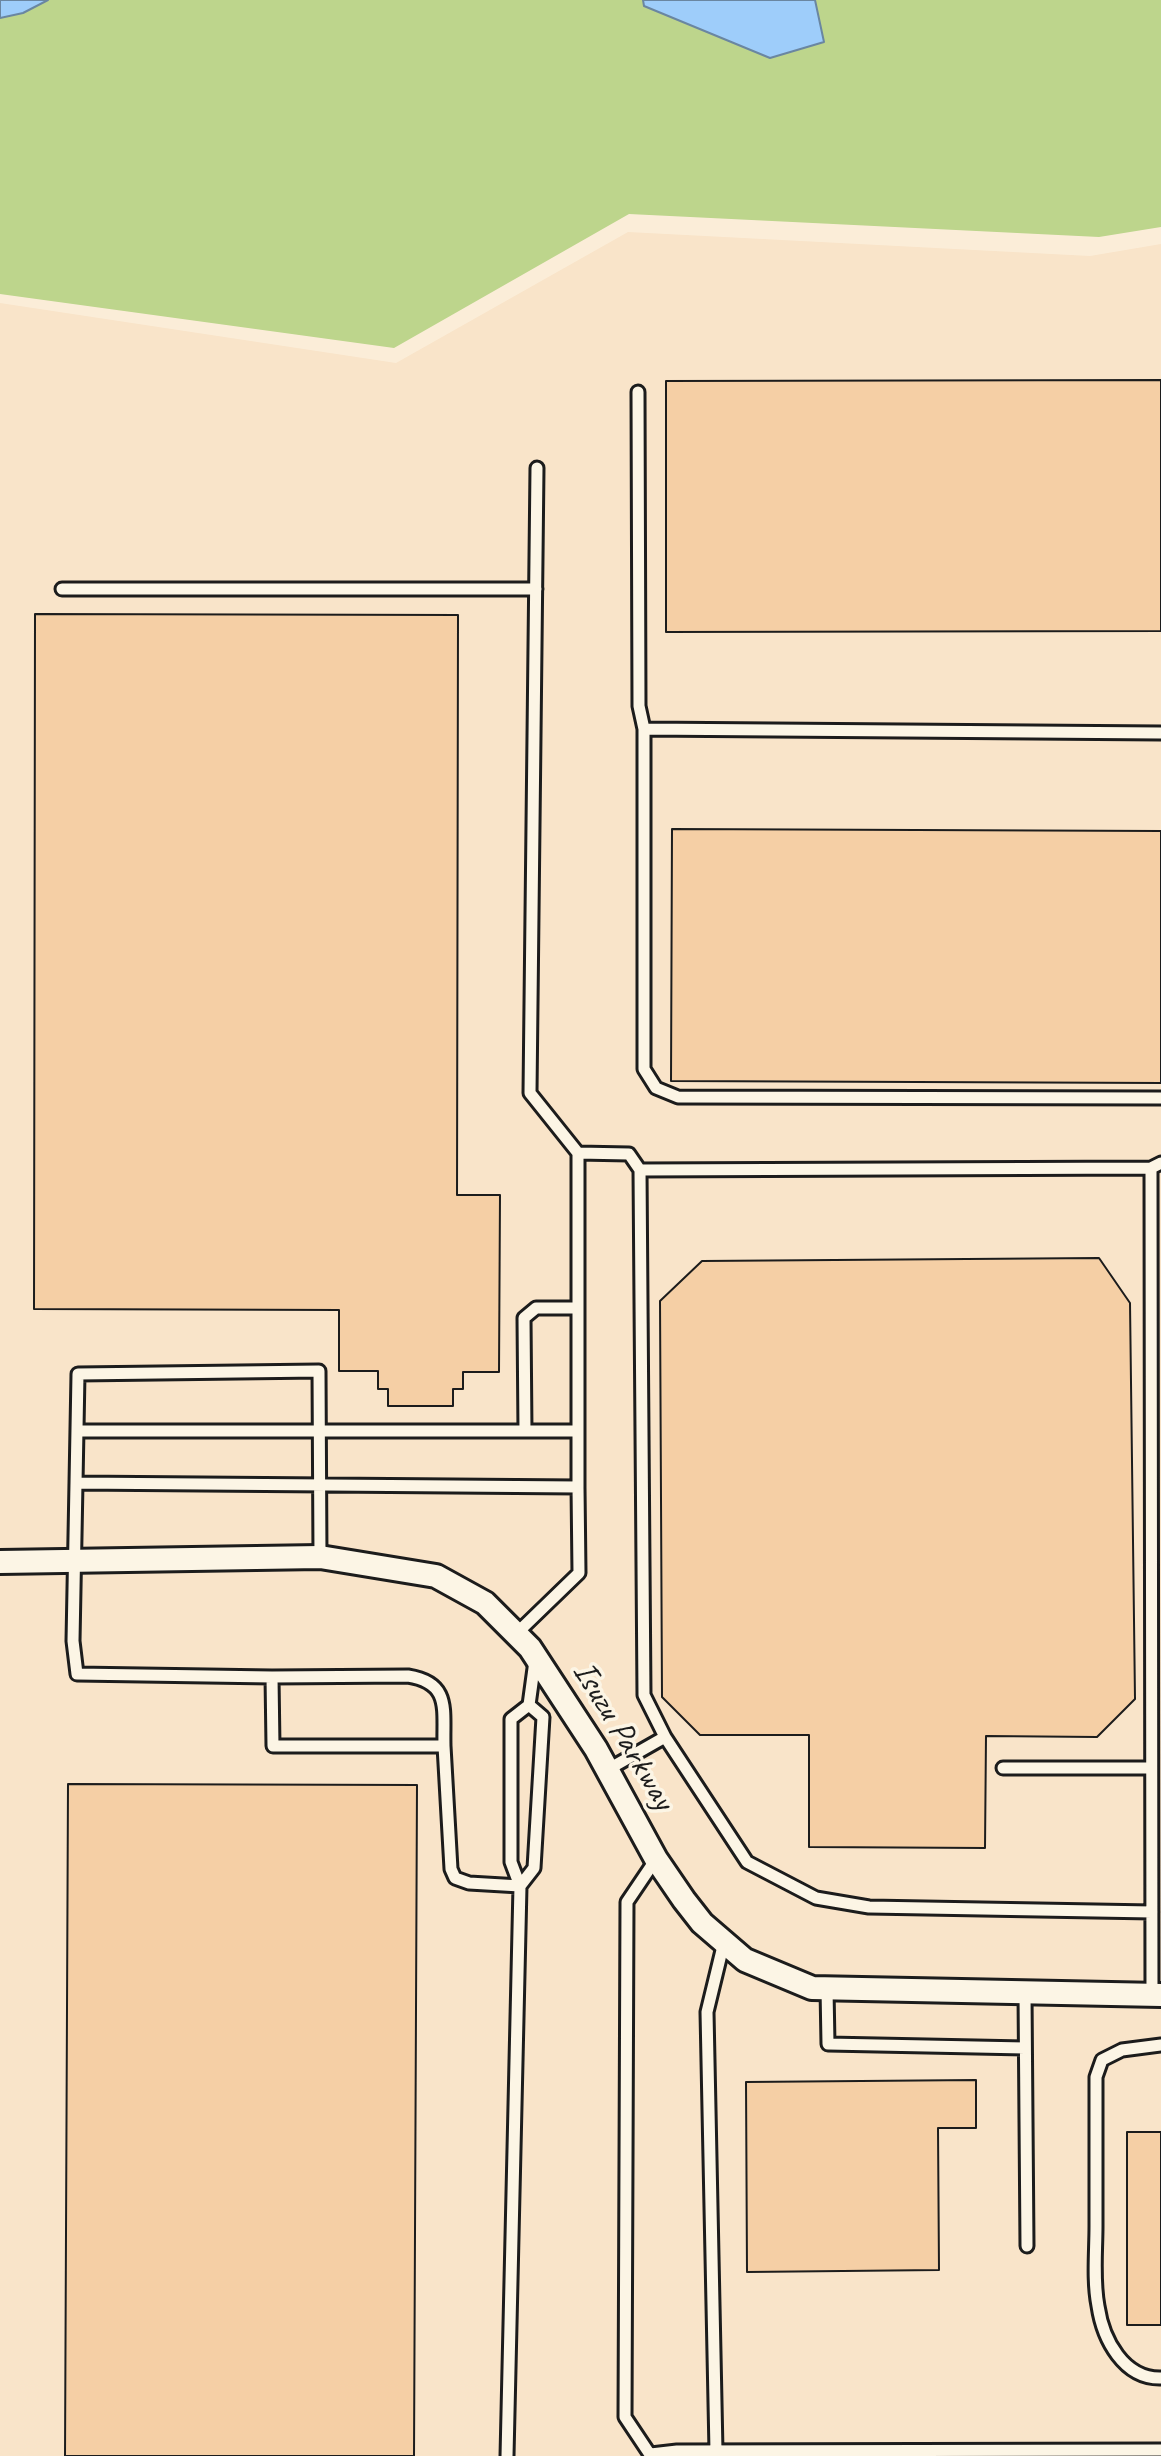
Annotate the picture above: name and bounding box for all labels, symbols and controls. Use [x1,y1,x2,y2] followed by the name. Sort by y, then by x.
[563,1654,683,1818] street label: Isuzu Parkway

